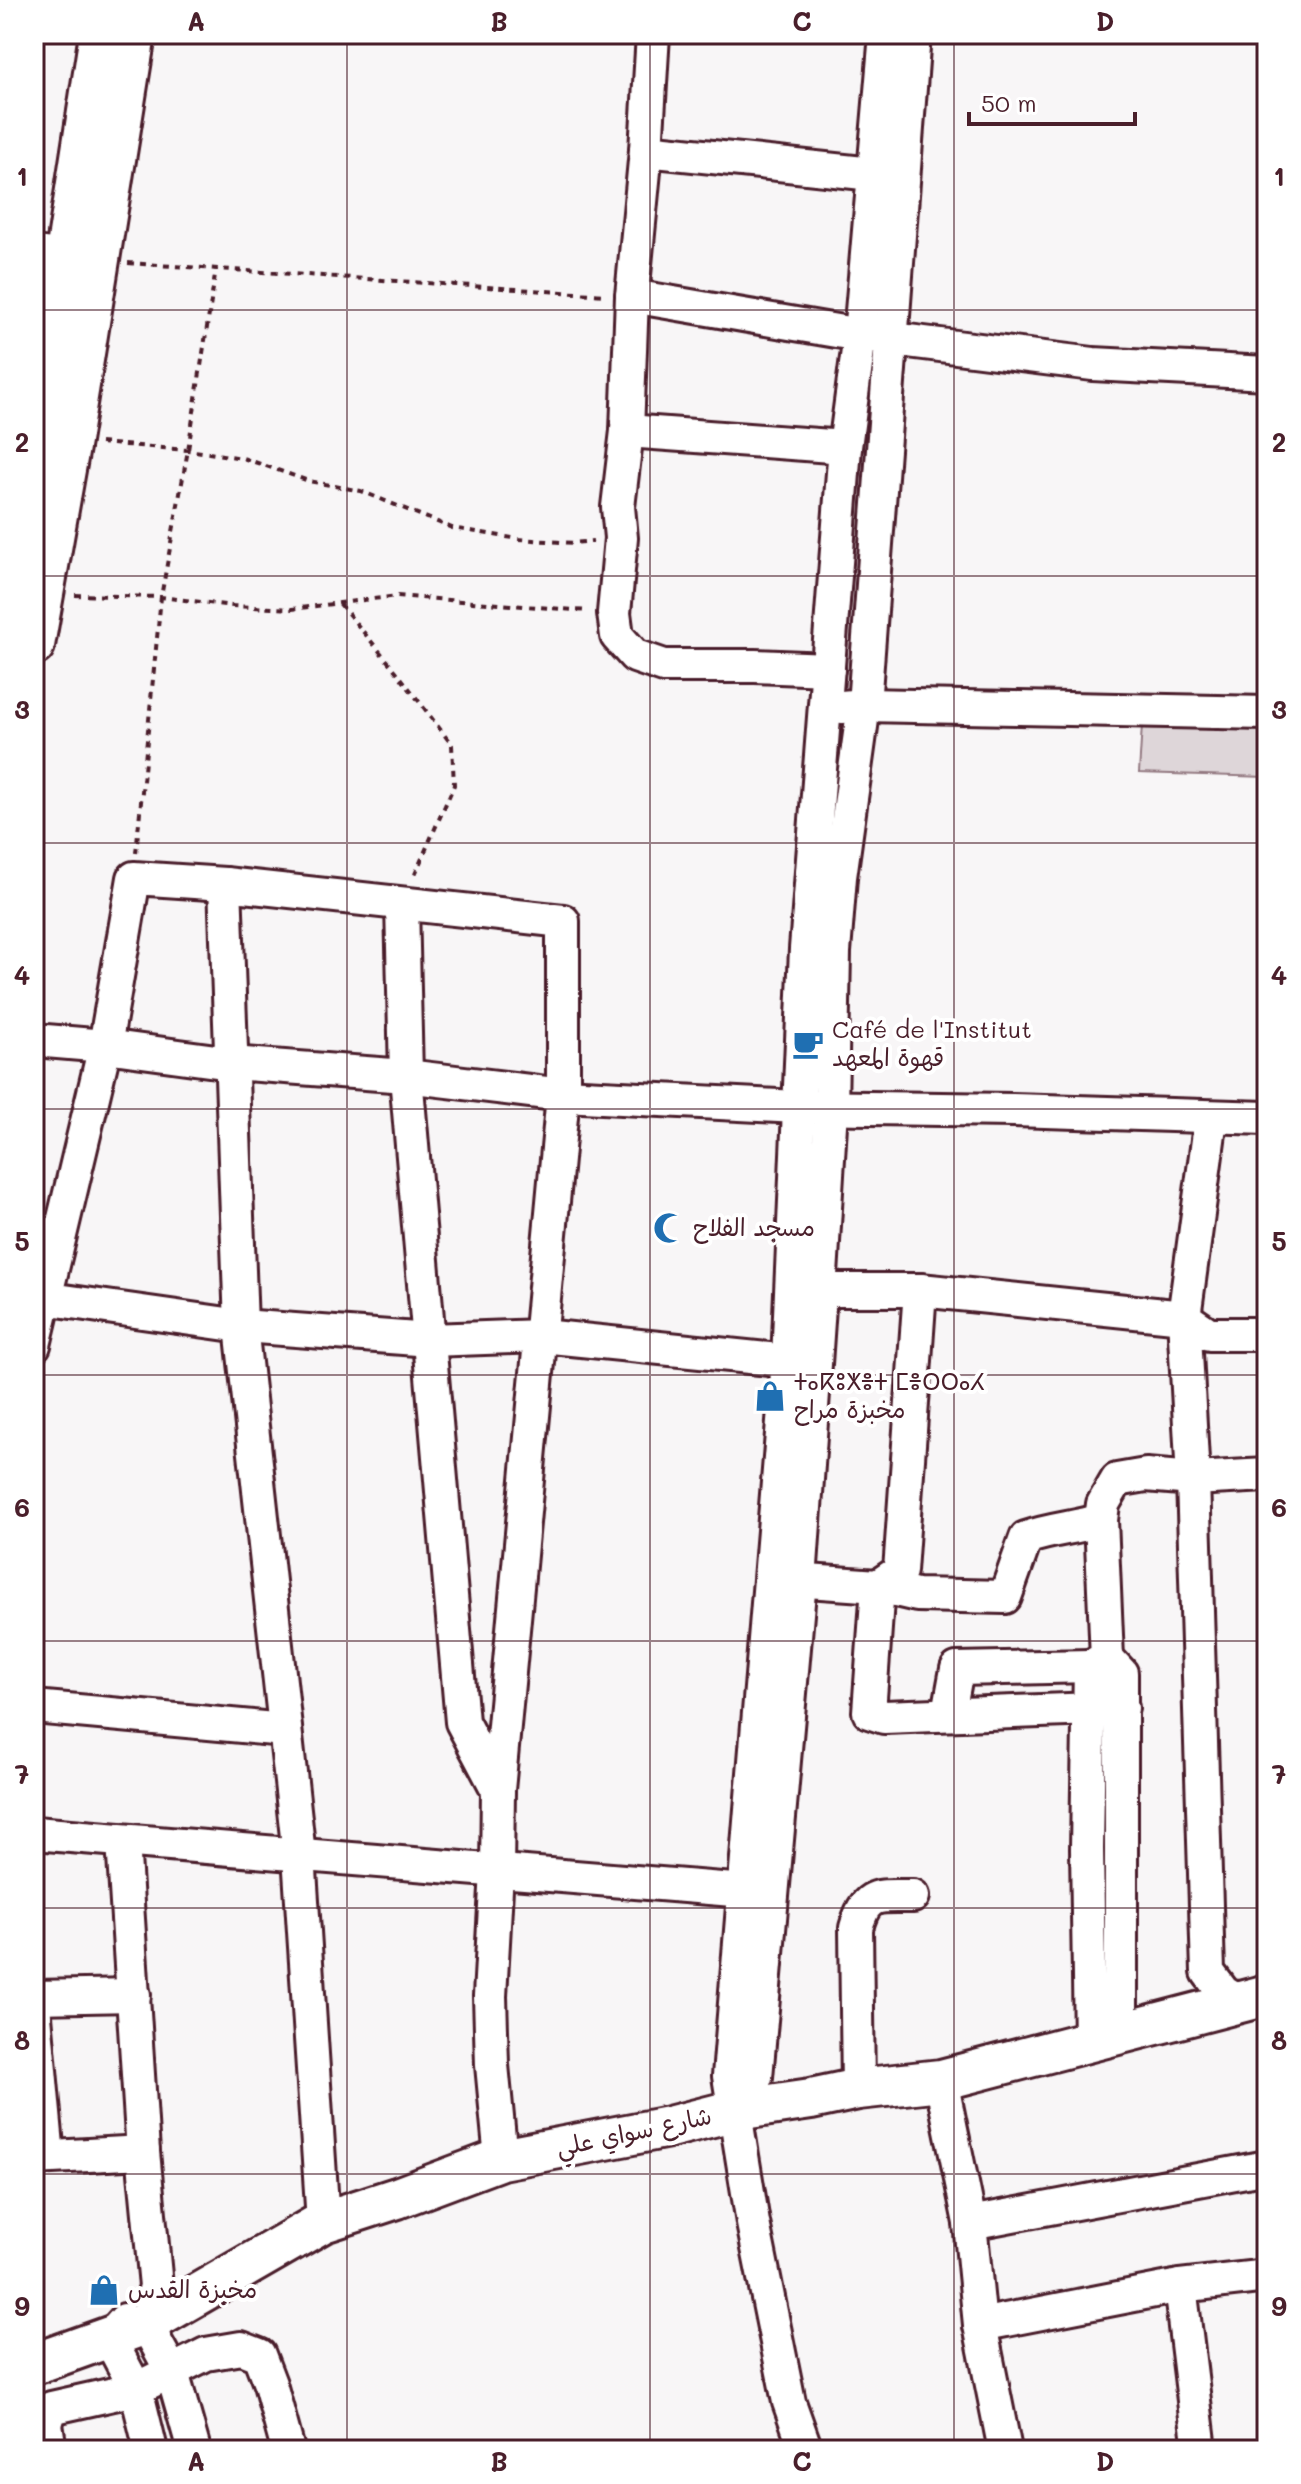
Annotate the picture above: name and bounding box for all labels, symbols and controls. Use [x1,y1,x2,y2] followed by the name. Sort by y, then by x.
[187,4,205,38] text: A
[490,4,508,38] text: B
[792,4,812,38] text: C
[1096,4,1114,38] text: D
[969,76,1135,126] scale bar
[981,87,1037,118] text: 50 m
[16,159,28,193] text: 1
[1273,159,1285,193] text: 1
[15,425,29,459] text: 2
[1272,425,1286,459] text: 2
[14,692,30,726] text: 3
[1271,692,1287,726] text: 3
[14,958,30,992] text: 4
[1271,958,1287,992] text: 4
[832,1013,1032,1074] place label: Café de l'Institut قهوة المعهد
[791,1027,825,1061] cafe icon: Café de l'Institut قهوة المعهد
[652,1211,686,1245] mosque icon: مسجد الفلاح
[693,1211,815,1244] place label: مسجد الفلاح
[14,1224,30,1258] text: 5
[1271,1224,1287,1258] text: 5
[794,1365,985,1426] place label: ⵜⴰⴽⵓⵅⴻⵜ ⵎⴻⵔⵔⴰⵃ مخبزة مراح
[753,1379,787,1413] shop icon: ⵜⴰⴽⵓⵅⴻⵜ ⵎⴻⵔⵔⴰⵃ مخبزة مراح
[14,1490,30,1524] text: 6
[1271,1490,1287,1524] text: 6
[15,1757,29,1791] text: 7
[1272,1757,1286,1791] text: 7
[14,2023,30,2057] text: 8
[1271,2023,1287,2057] text: 8
[553,2099,716,2169] street label: شارع سواي علي
[87,2273,121,2307] shop icon: مخبزة القدس
[128,2273,257,2304] place label: مخبزة القدس
[14,2289,30,2323] text: 9
[1271,2289,1287,2323] text: 9
[187,2444,205,2478] text: A
[490,2444,508,2478] text: B
[792,2444,812,2478] text: C
[1096,2444,1114,2478] text: D

